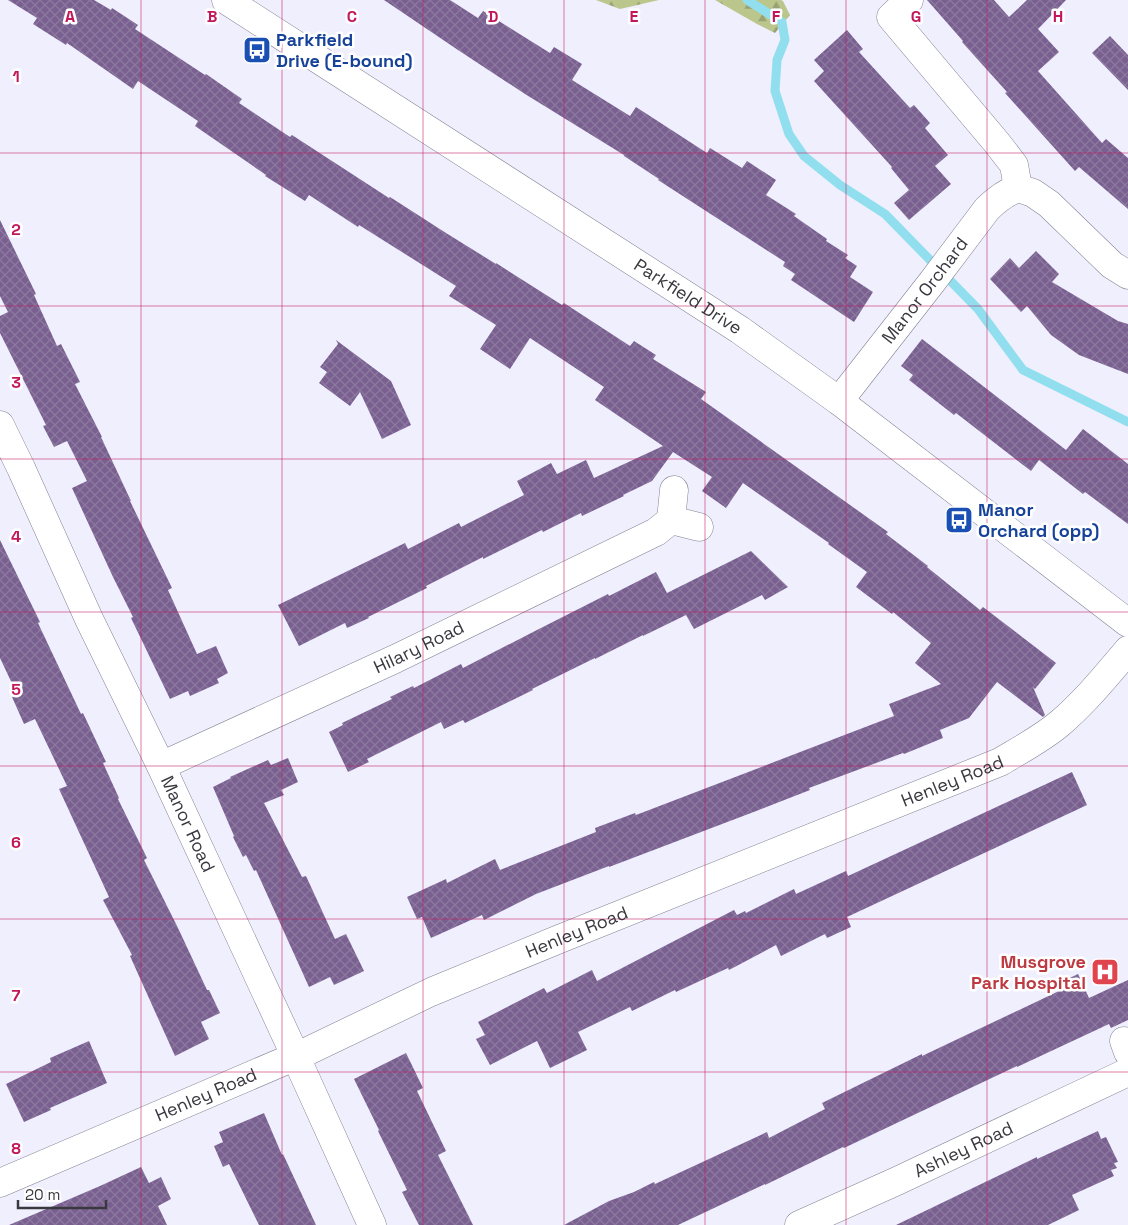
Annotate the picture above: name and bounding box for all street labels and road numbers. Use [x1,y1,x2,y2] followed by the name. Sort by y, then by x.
[876,232,973,348] street label: Manor Orchard
[630,253,747,339] street label: Parkfield Drive
[370,615,468,678] street label: Hilary Road
[898,750,1007,812] street label: Henley Road
[156,772,221,876] street label: Manor Road
[522,901,631,963] street label: Henley Road
[151,1062,260,1126] street label: Henley Road
[910,1116,1017,1182] street label: Ashley Road

